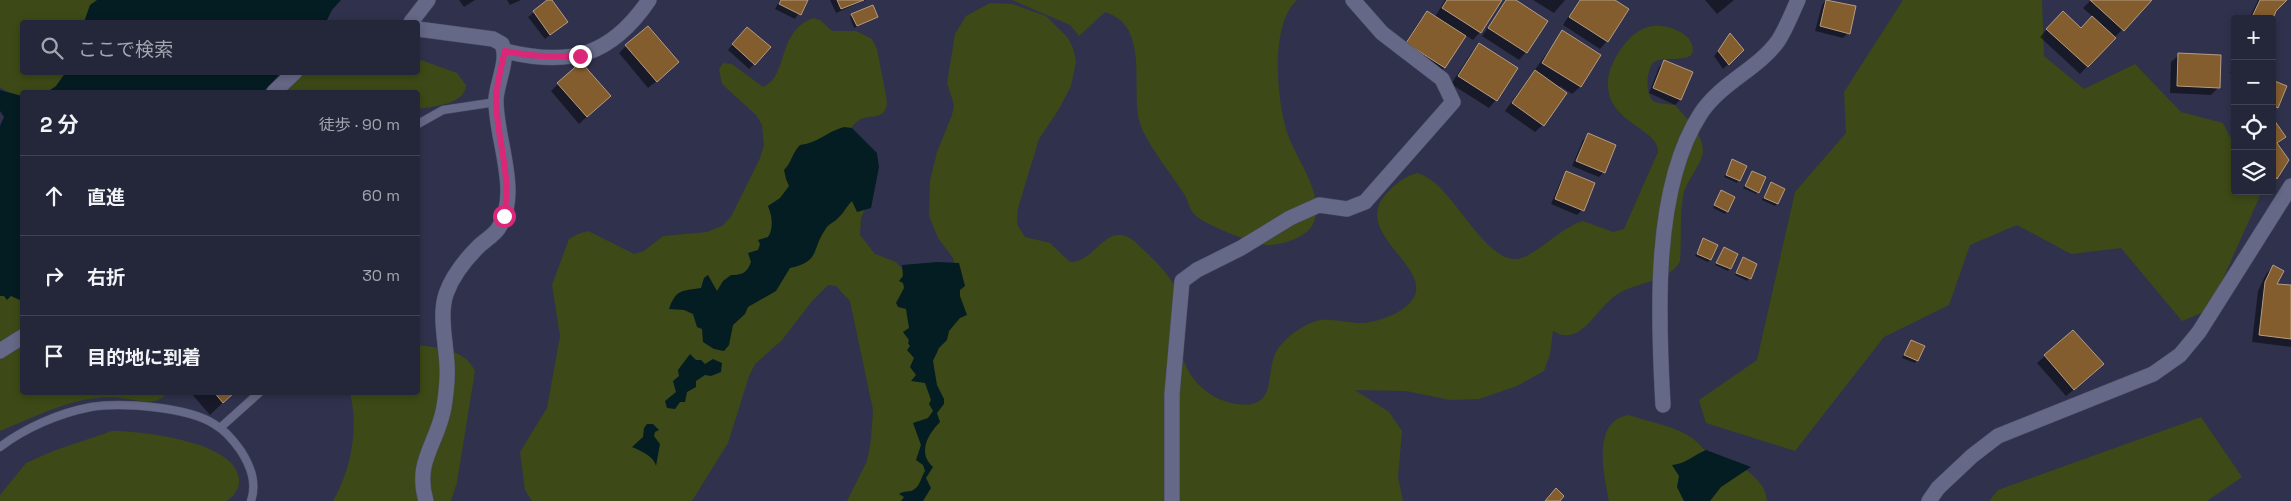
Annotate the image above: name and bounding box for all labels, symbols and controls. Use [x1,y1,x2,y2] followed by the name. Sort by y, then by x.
[2231,15,2276,195] map controls
[2231,15,2276,60] button: +
[20,20,420,75] search box
[38,34,66,62] icon: search
[78,37,173,62] text: ここで検索
[569,45,592,68] route end
[2231,60,2276,105] button: −
[2231,105,2276,150] button: locate
[40,111,79,138] text: 2 分
[319,114,400,135] text: 徒歩 · 90 m
[2231,150,2276,195] button: layers
[40,182,68,210] icon: ahead
[87,185,125,210] text: 直進
[362,185,400,206] text: 60 m
[493,205,516,228] route start
[40,262,68,290] icon: right
[87,265,125,290] text: 右折
[362,265,400,286] text: 30 m
[40,342,68,370] icon: arrive
[87,345,201,370] text: 目的地に到着

